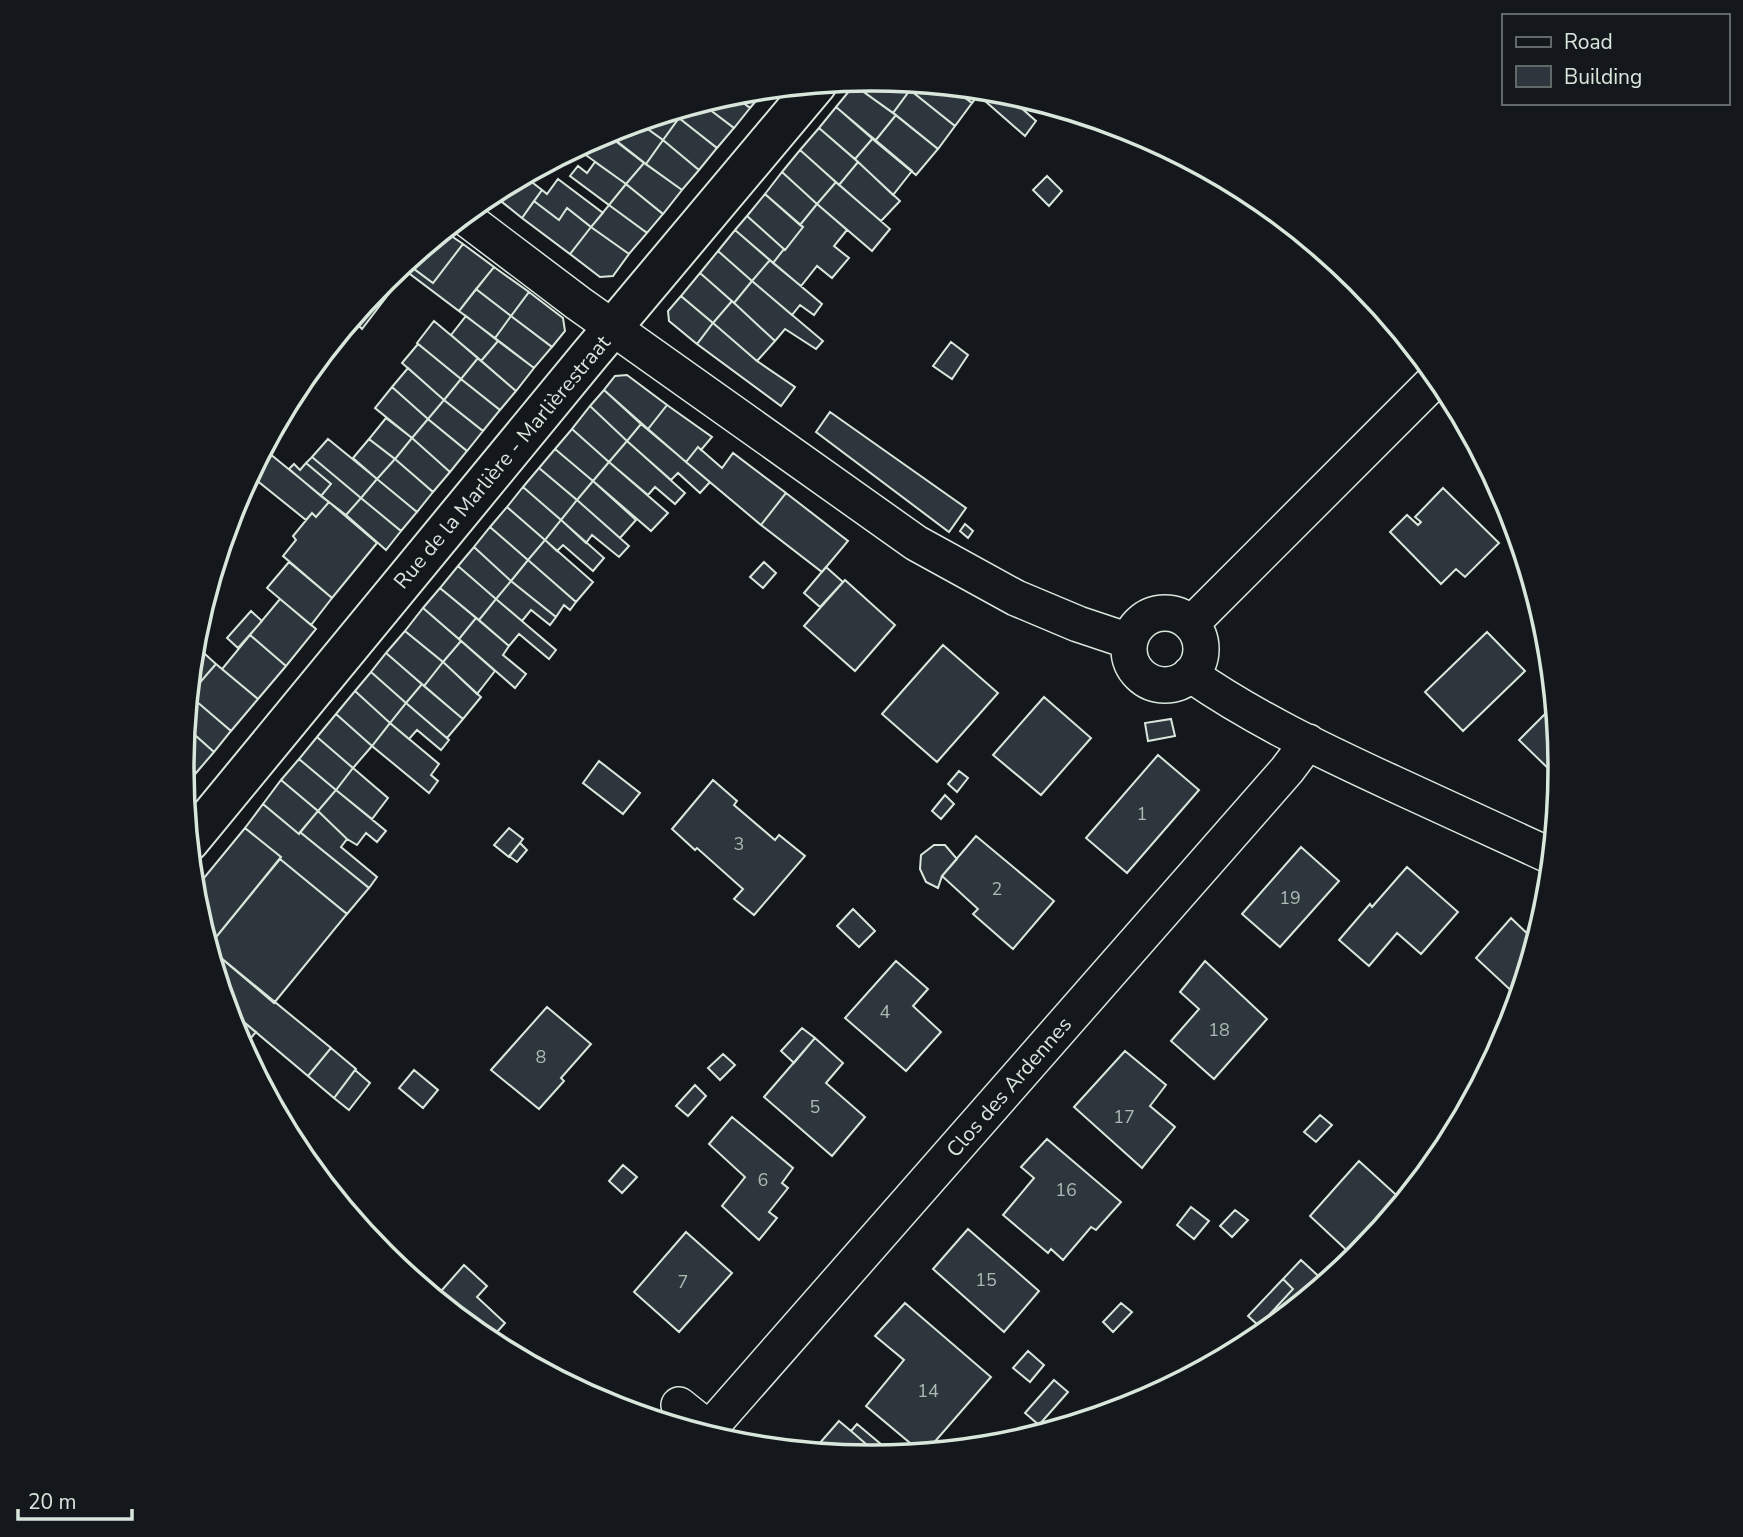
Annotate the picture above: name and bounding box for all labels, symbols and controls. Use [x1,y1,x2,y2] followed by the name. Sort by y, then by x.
[1502,14,1729,105] legend
[1564,28,1613,56] text: Road
[1564,63,1642,91] text: Building
[388,329,617,595] street label: Rue de la Marlière - Marlièrestraat
[1137,802,1147,826] house number: 1
[734,832,744,856] house number: 3
[992,877,1002,901] house number: 2
[1279,886,1301,910] house number: 19
[880,1000,891,1024] house number: 4
[940,1011,1078,1163] street label: Clos des Ardennes
[1208,1018,1230,1042] house number: 18
[536,1045,546,1069] house number: 8
[810,1095,820,1119] house number: 5
[1113,1105,1135,1129] house number: 17
[758,1168,768,1192] house number: 6
[1055,1178,1077,1202] house number: 16
[975,1268,997,1292] house number: 15
[678,1270,688,1294] house number: 7
[917,1379,939,1403] house number: 14
[18,1478,131,1522] scale bar
[28,1488,77,1516] text: 20 m

